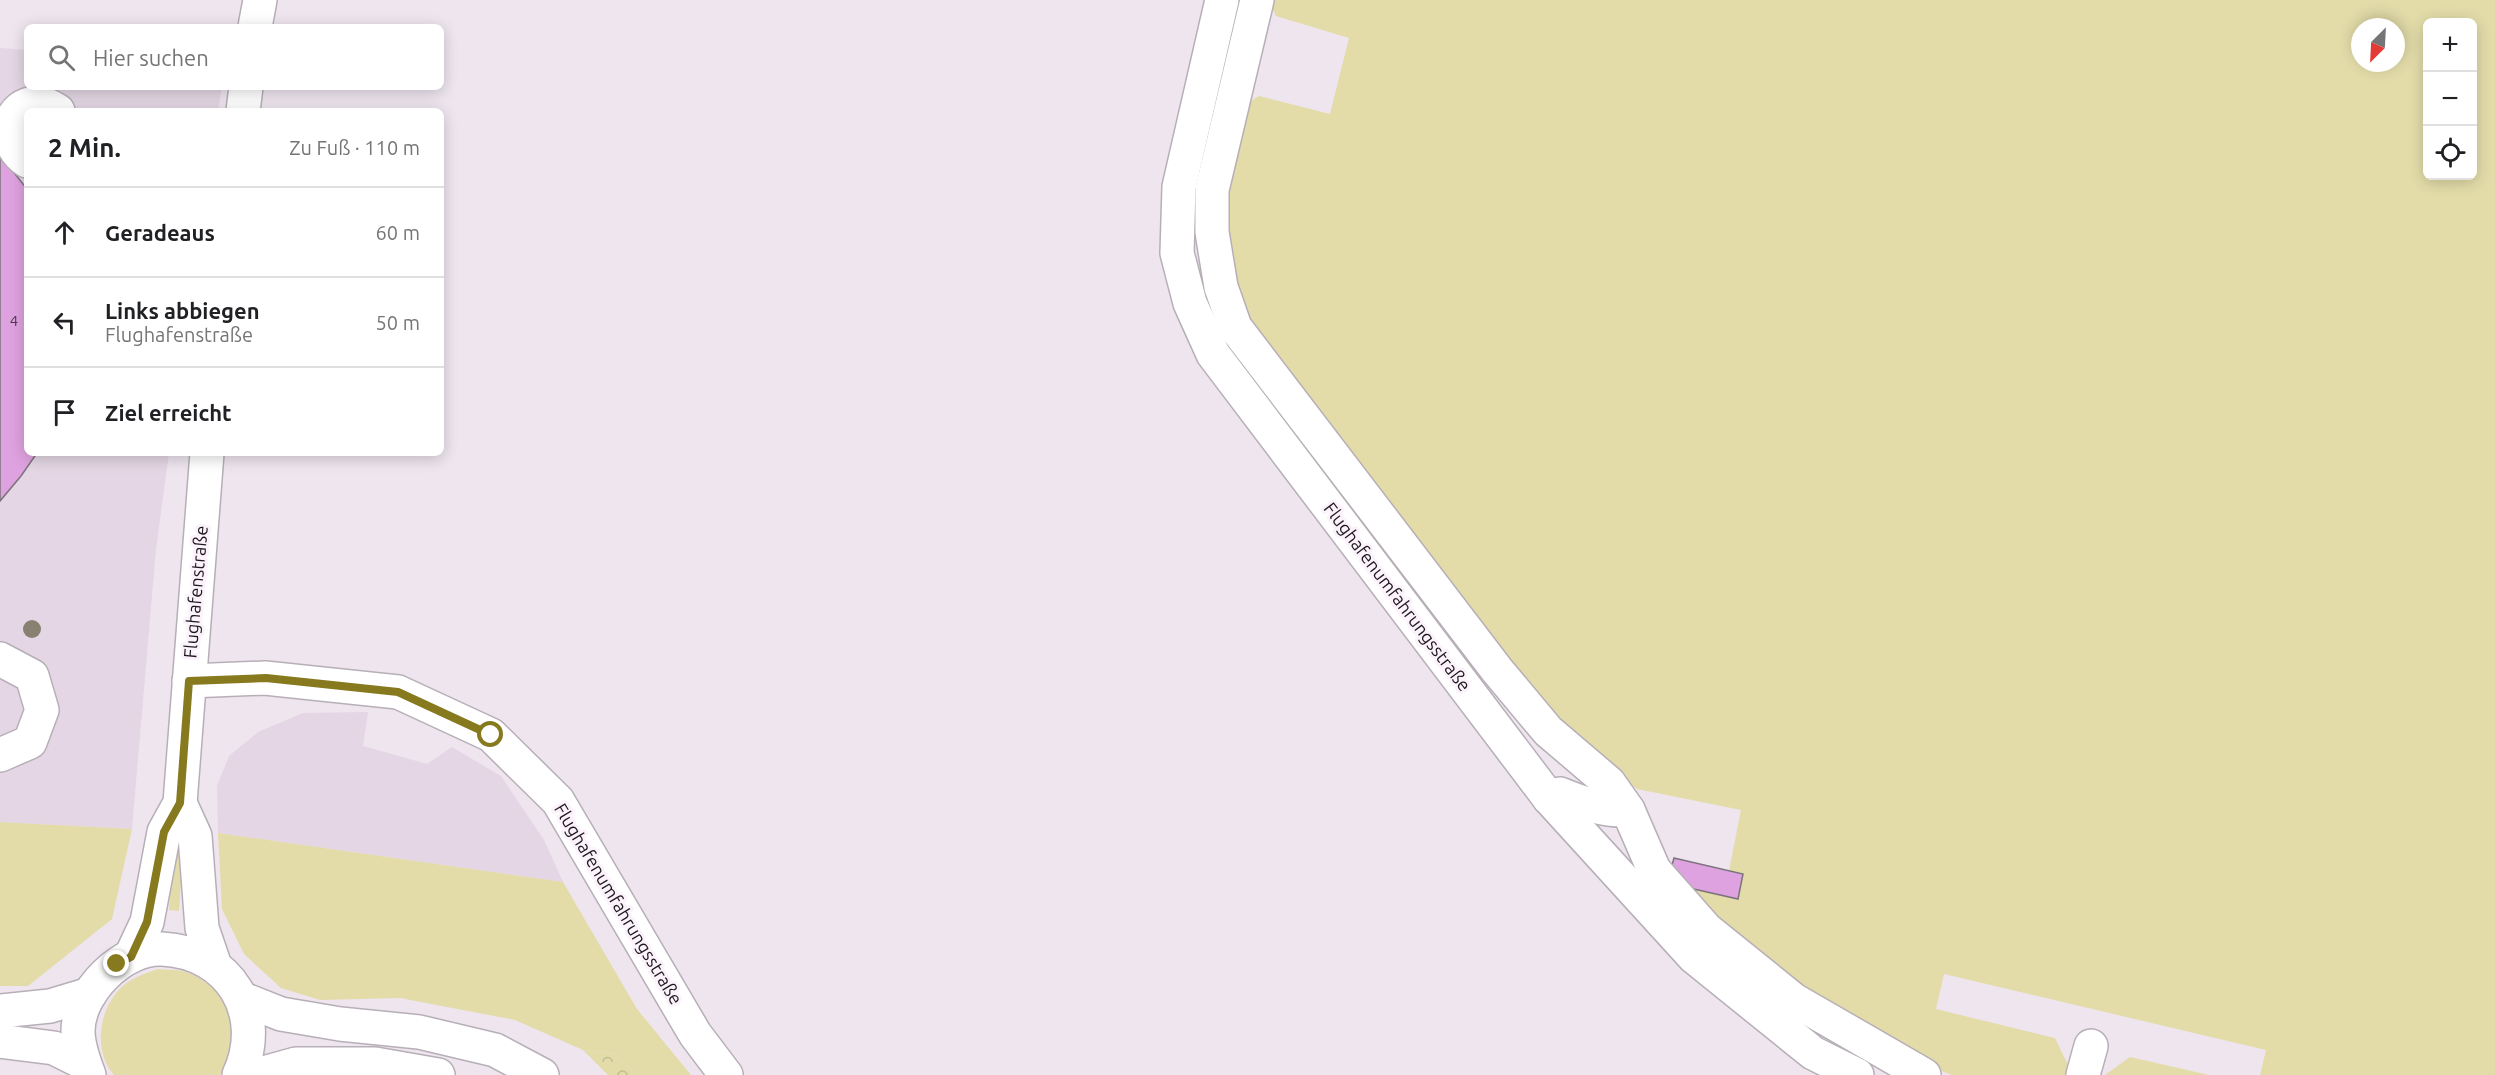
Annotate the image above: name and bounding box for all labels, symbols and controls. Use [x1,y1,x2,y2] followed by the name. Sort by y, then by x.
[2351,18,2405,72] north arrow
[2423,18,2477,180] map controls
[2423,18,2477,72] button: +
[24,24,444,90] search box
[45,41,78,74] icon: search
[93,45,209,70] text: Hier suchen
[2423,72,2477,126] button: −
[2423,126,2477,180] button: locate
[48,133,121,162] text: 2 Min.
[289,136,420,159] text: Zu Fuß · 110 m
[48,216,81,249] icon: ahead
[105,220,215,245] text: Geradeaus
[376,221,420,244] text: 60 m
[105,298,260,323] text: Links abbiegen
[48,306,81,339] icon: left
[376,311,420,334] text: 50 m
[10,312,18,329] house number: 4
[105,323,253,346] text: Flughafenstraße
[48,396,81,429] icon: arrive
[105,400,232,425] text: Ziel erreicht
[1320,498,1475,695] street label: Flughafenumfahrungsstraße
[179,525,211,659] street label: Flughafenstraße
[477,721,503,747] route start
[551,799,687,1008] street label: Flughafenumfahrungsstraße
[103,950,129,976] route end

